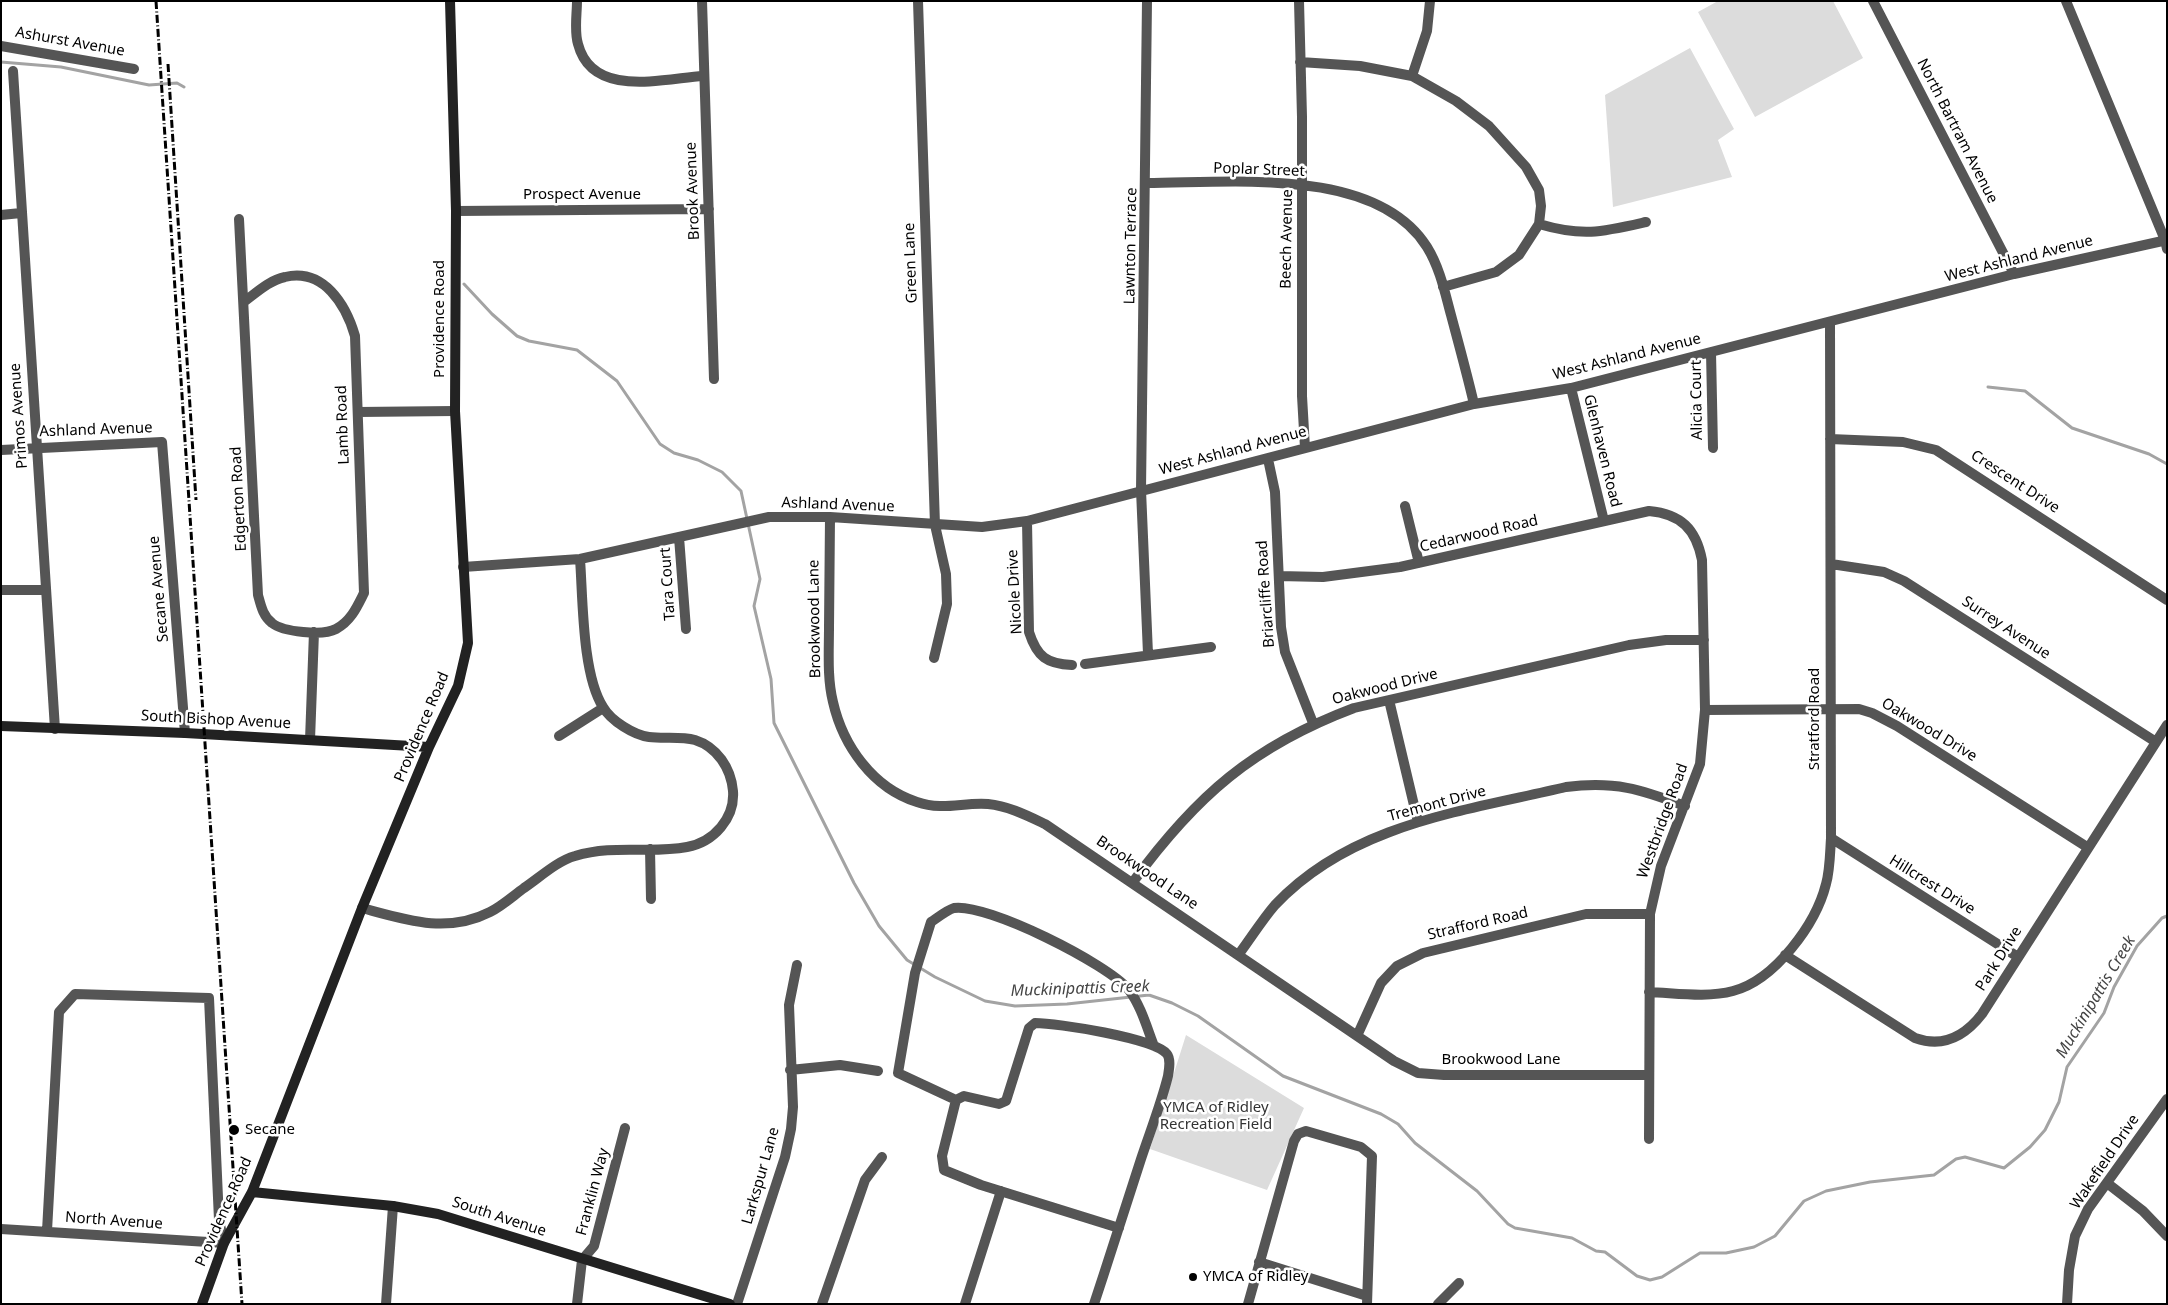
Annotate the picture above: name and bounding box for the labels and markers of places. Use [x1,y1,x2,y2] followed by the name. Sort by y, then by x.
[245,1121,295,1139] place label: Secane
[227,1123,241,1137] marker: Secane
[1203,1268,1308,1286] place label: YMCA of Ridley
[1187,1271,1199,1283] marker: YMCA of Ridley

